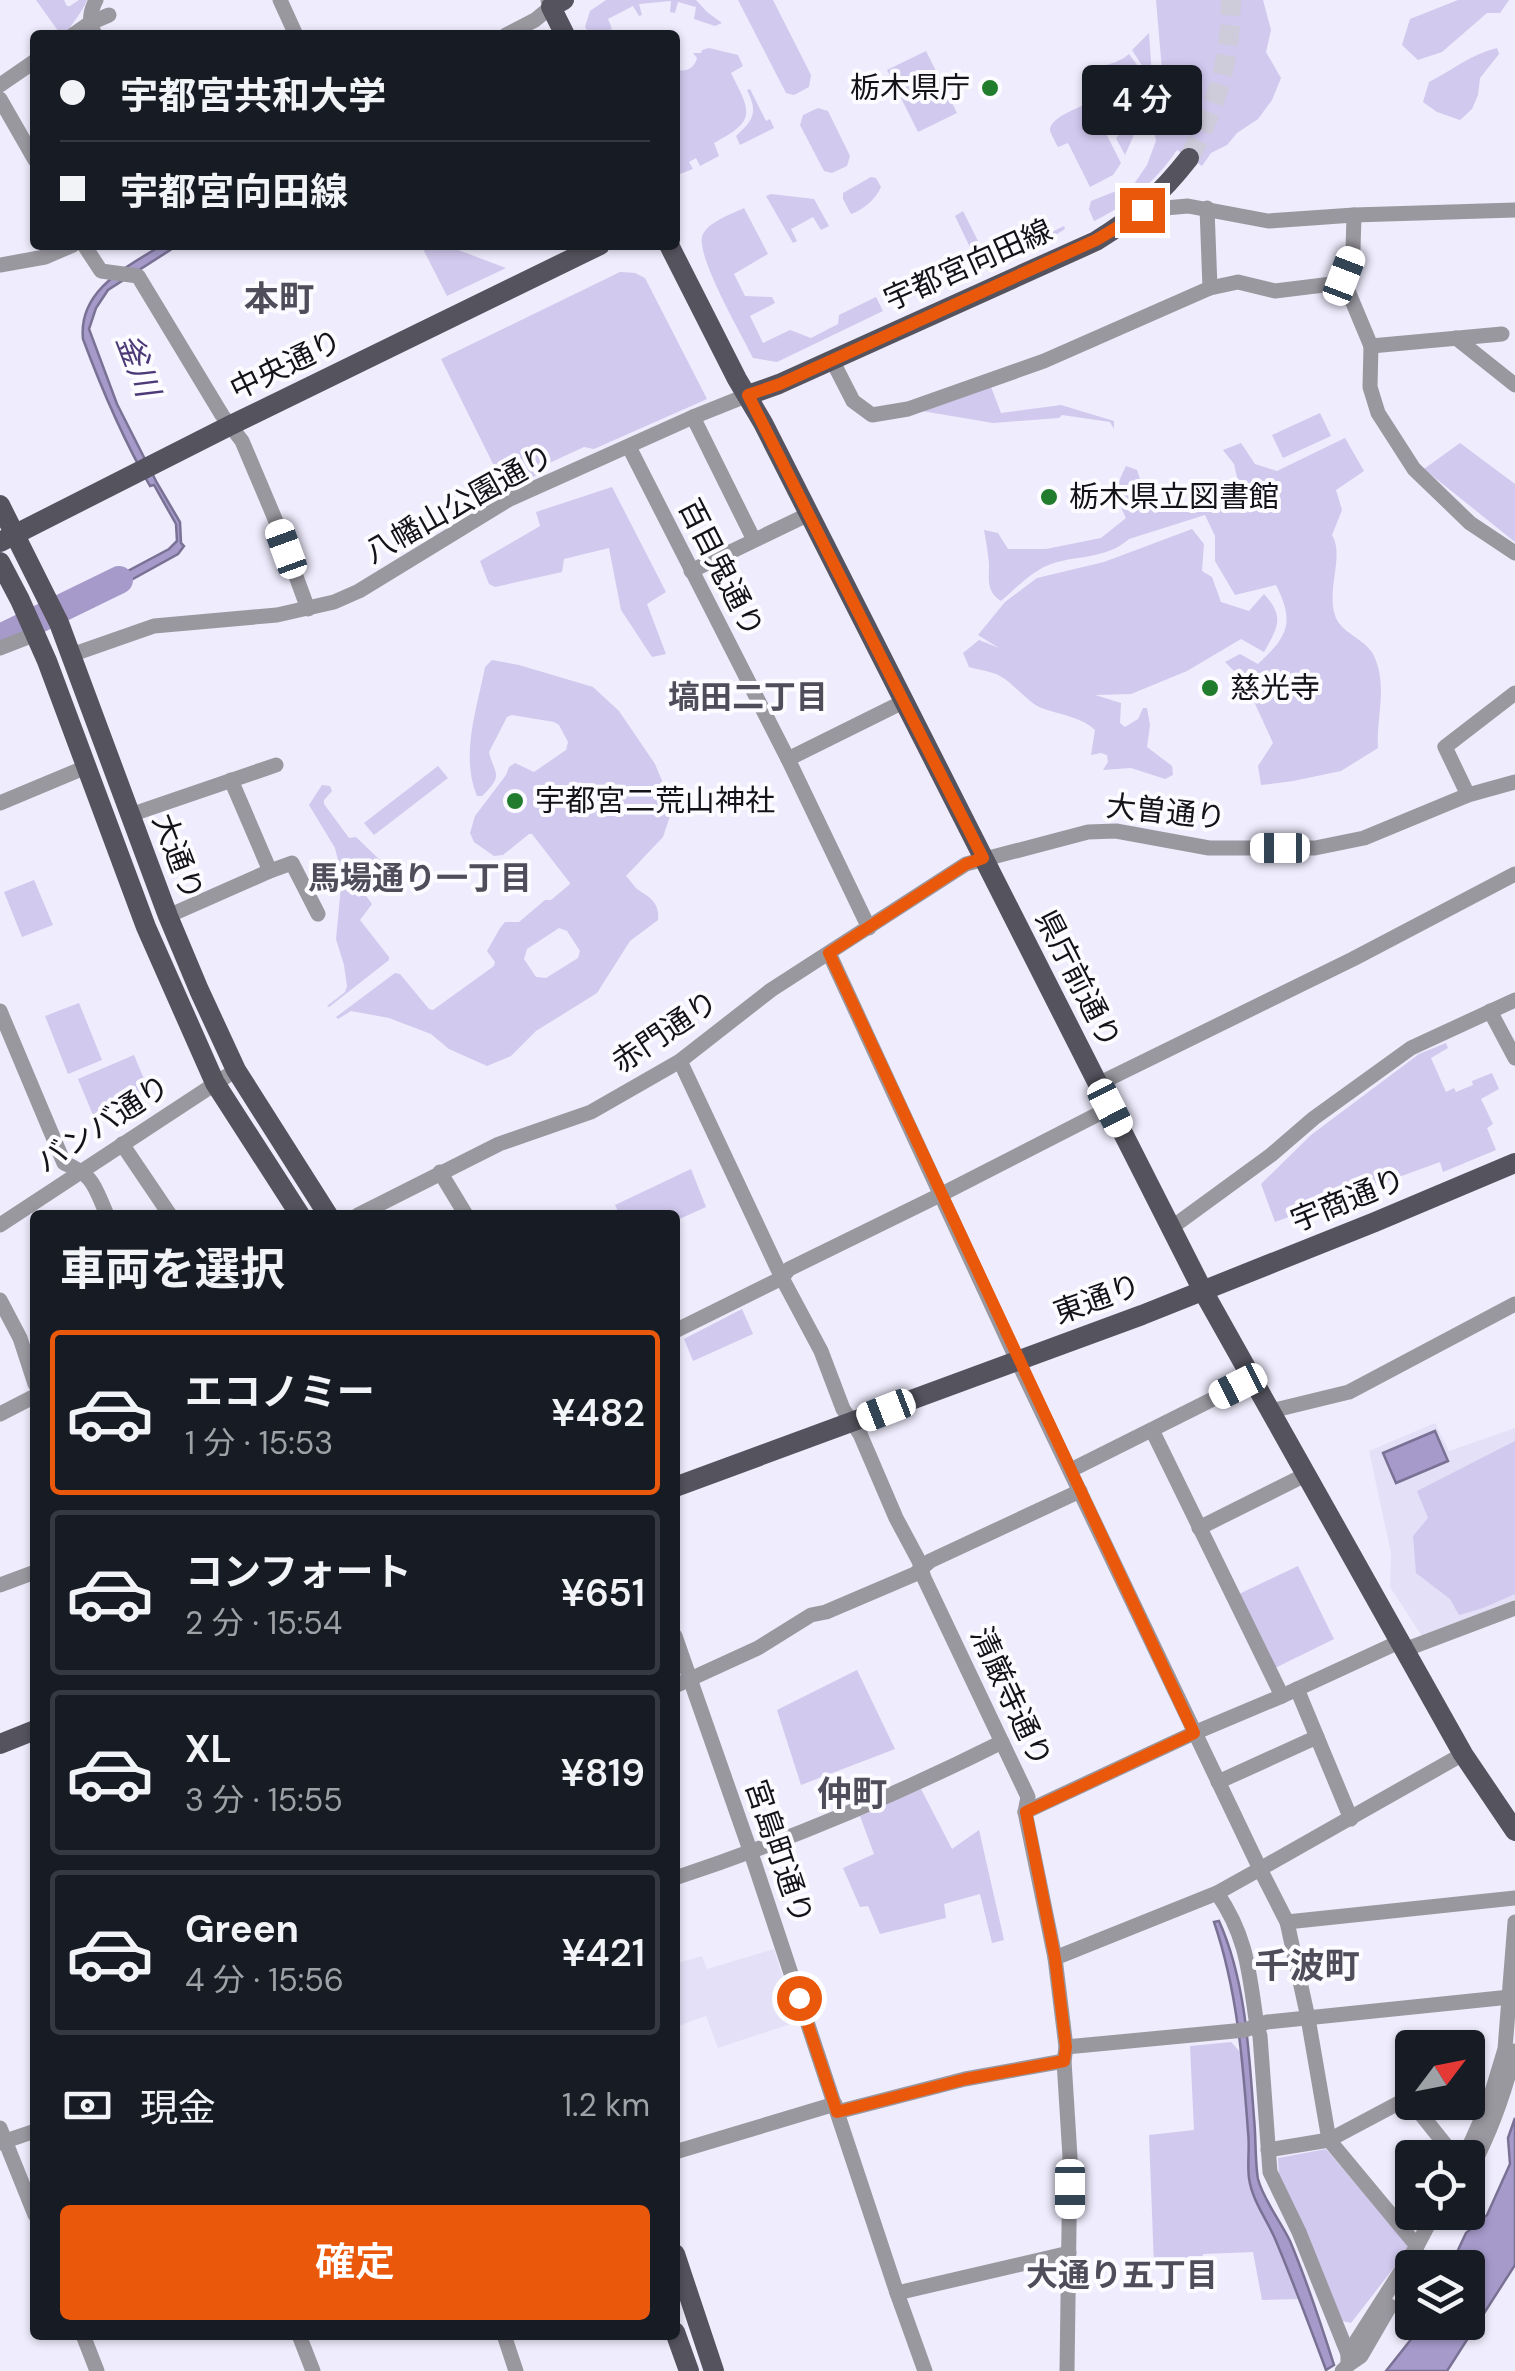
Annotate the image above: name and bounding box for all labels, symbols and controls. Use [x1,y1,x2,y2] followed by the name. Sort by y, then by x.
[1082,65,1202,135] callout: 4 分
[850,68,970,107] place label: 栃木県庁
[120,71,386,121] text: 宇都宮共和大学
[979,77,1001,99] marker: 栃木県庁
[1112,79,1172,121] text: 4 分
[120,167,348,217] text: 宇都宮向田線
[1120,188,1165,233] route end
[878,210,1058,319] street label: 宇都宮向田線
[1319,243,1369,309] car
[244,276,314,322] district label: 本町
[223,321,348,408] street label: 中央通り
[107,328,170,405] water label: 釜川
[357,436,560,572] street label: 八幡山公園通り
[1069,477,1279,516] place label: 栃木県立図書館
[1038,486,1060,508] marker: 栃木県立図書館
[670,492,773,643] street label: 百目鬼通り
[262,516,310,582] car
[1230,668,1320,707] place label: 慈光寺
[668,676,828,718] district label: 塙田二丁目
[1199,677,1221,699] marker: 慈光寺
[535,781,775,820] place label: 宇都宮二荒山神社
[1104,786,1228,837] street label: 大曽通り
[504,790,526,812] marker: 宇都宮二荒山神社
[144,808,213,906] street label: 大通り
[1250,833,1310,863] car
[308,857,532,899] district label: 馬場通り一丁目
[1027,903,1130,1054] street label: 県庁前通り
[604,982,725,1081] street label: 赤門通り
[29,1066,177,1181] street label: バンバ通り
[1083,1074,1137,1142] car
[1285,1159,1411,1240] street label: 宇商通り
[60,1240,285,1299] text: 車両を選択
[1048,1265,1146,1332] street label: 東通り
[1204,1359,1272,1413] car
[185,1367,375,1417] text: エコノミー
[65,1368,155,1458] icon: car
[853,1385,919,1435] car
[551,1388,645,1438] text: ¥482
[185,1422,333,1464] text: 1 分 · 15:53
[185,1547,412,1597] text: コンフォート
[65,1548,155,1638] icon: car
[561,1568,645,1618] text: ¥651
[185,1602,342,1644] text: 2 分 · 15:54
[962,1621,1061,1773] street label: 清厳寺通り
[185,1724,232,1774] text: XL
[65,1728,155,1818] icon: car
[561,1748,645,1798] text: ¥819
[817,1771,887,1817] district label: 仲町
[737,1775,822,1929] street label: 宮島町通り
[185,1779,343,1821] text: 3 分 · 15:55
[185,1904,299,1954] text: Green
[65,1908,155,1998] icon: car
[561,1928,645,1978] text: ¥421
[1254,1943,1360,1989] district label: 千波町
[185,1959,344,2001] text: 4 分 · 15:56
[777,1976,822,2021] route start
[1395,2030,1485,2120] north arrow
[1395,2030,1485,2340] map controls
[60,2078,115,2133] icon: cash
[140,2083,216,2133] text: 現金
[562,2084,650,2126] text: 1.2 km
[1395,2140,1485,2230] button: locate
[1055,2159,1085,2219] car
[60,2205,650,2320] button: 確定
[1395,2250,1485,2340] button: layers
[1026,2254,1218,2296] district label: 大通り五丁目

